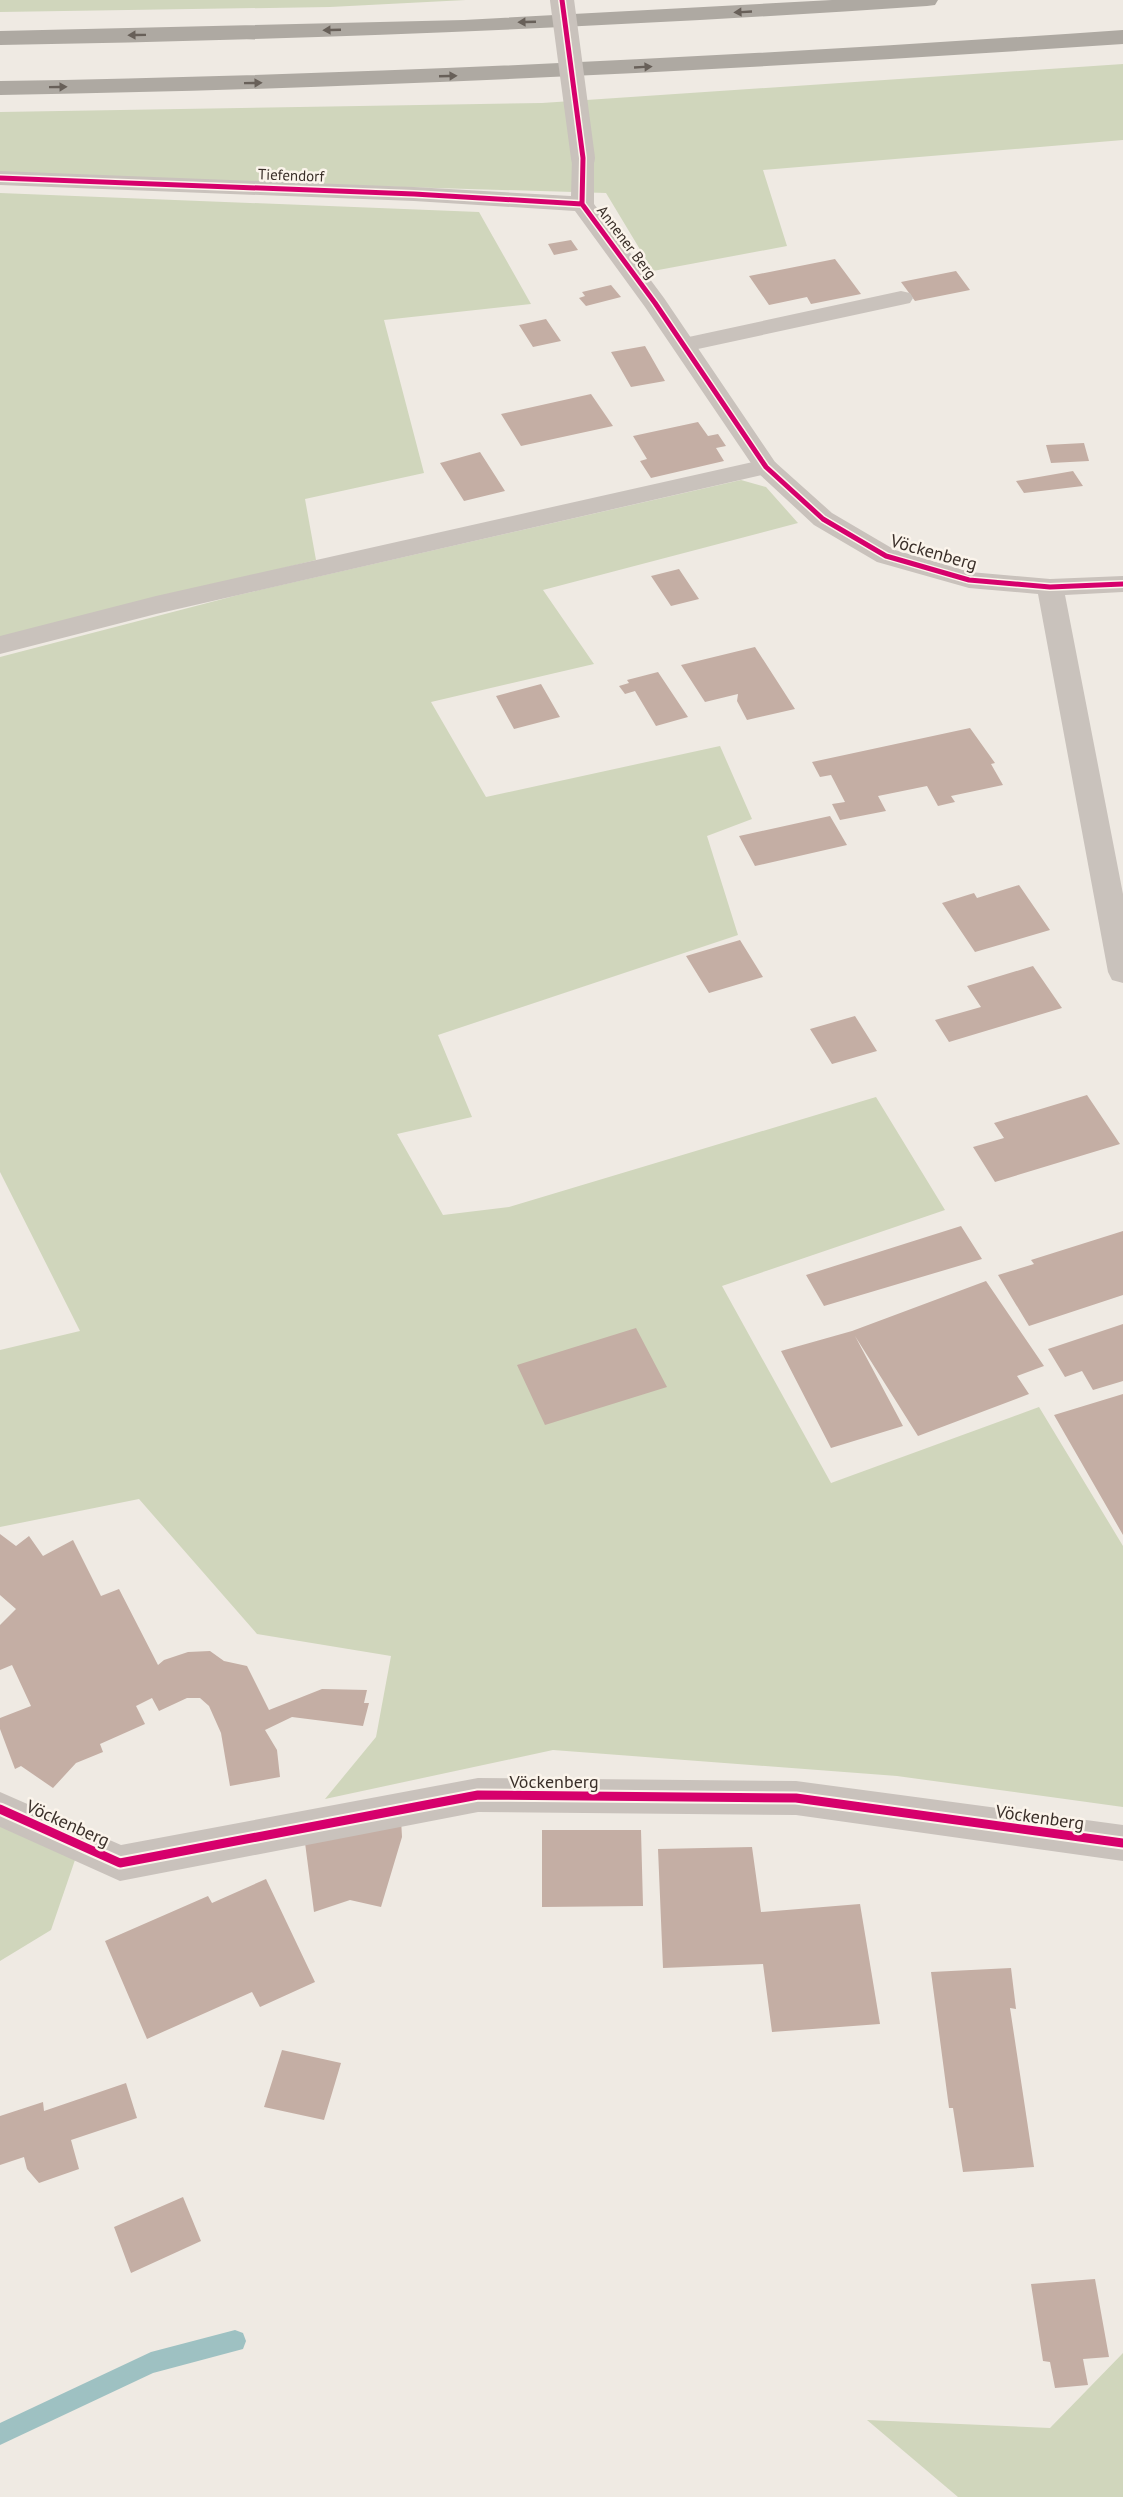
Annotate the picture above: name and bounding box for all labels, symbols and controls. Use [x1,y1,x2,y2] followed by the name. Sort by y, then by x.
[733,7,752,16] one-way arrow
[518,17,537,26] one-way arrow
[323,25,342,34] one-way arrow
[128,30,147,40] one-way arrow
[634,63,653,72] one-way arrow
[439,71,458,80] one-way arrow
[244,78,263,88] one-way arrow
[49,82,68,92] one-way arrow
[257,164,326,186] street label: Tiefendorf
[593,201,661,283] street label: Annener Berg
[887,528,980,575] street label: Vöckenberg
[508,1770,599,1793] street label: Vöckenberg
[22,1794,113,1852] street label: Vöckenberg
[993,1799,1086,1835] street label: Vöckenberg

